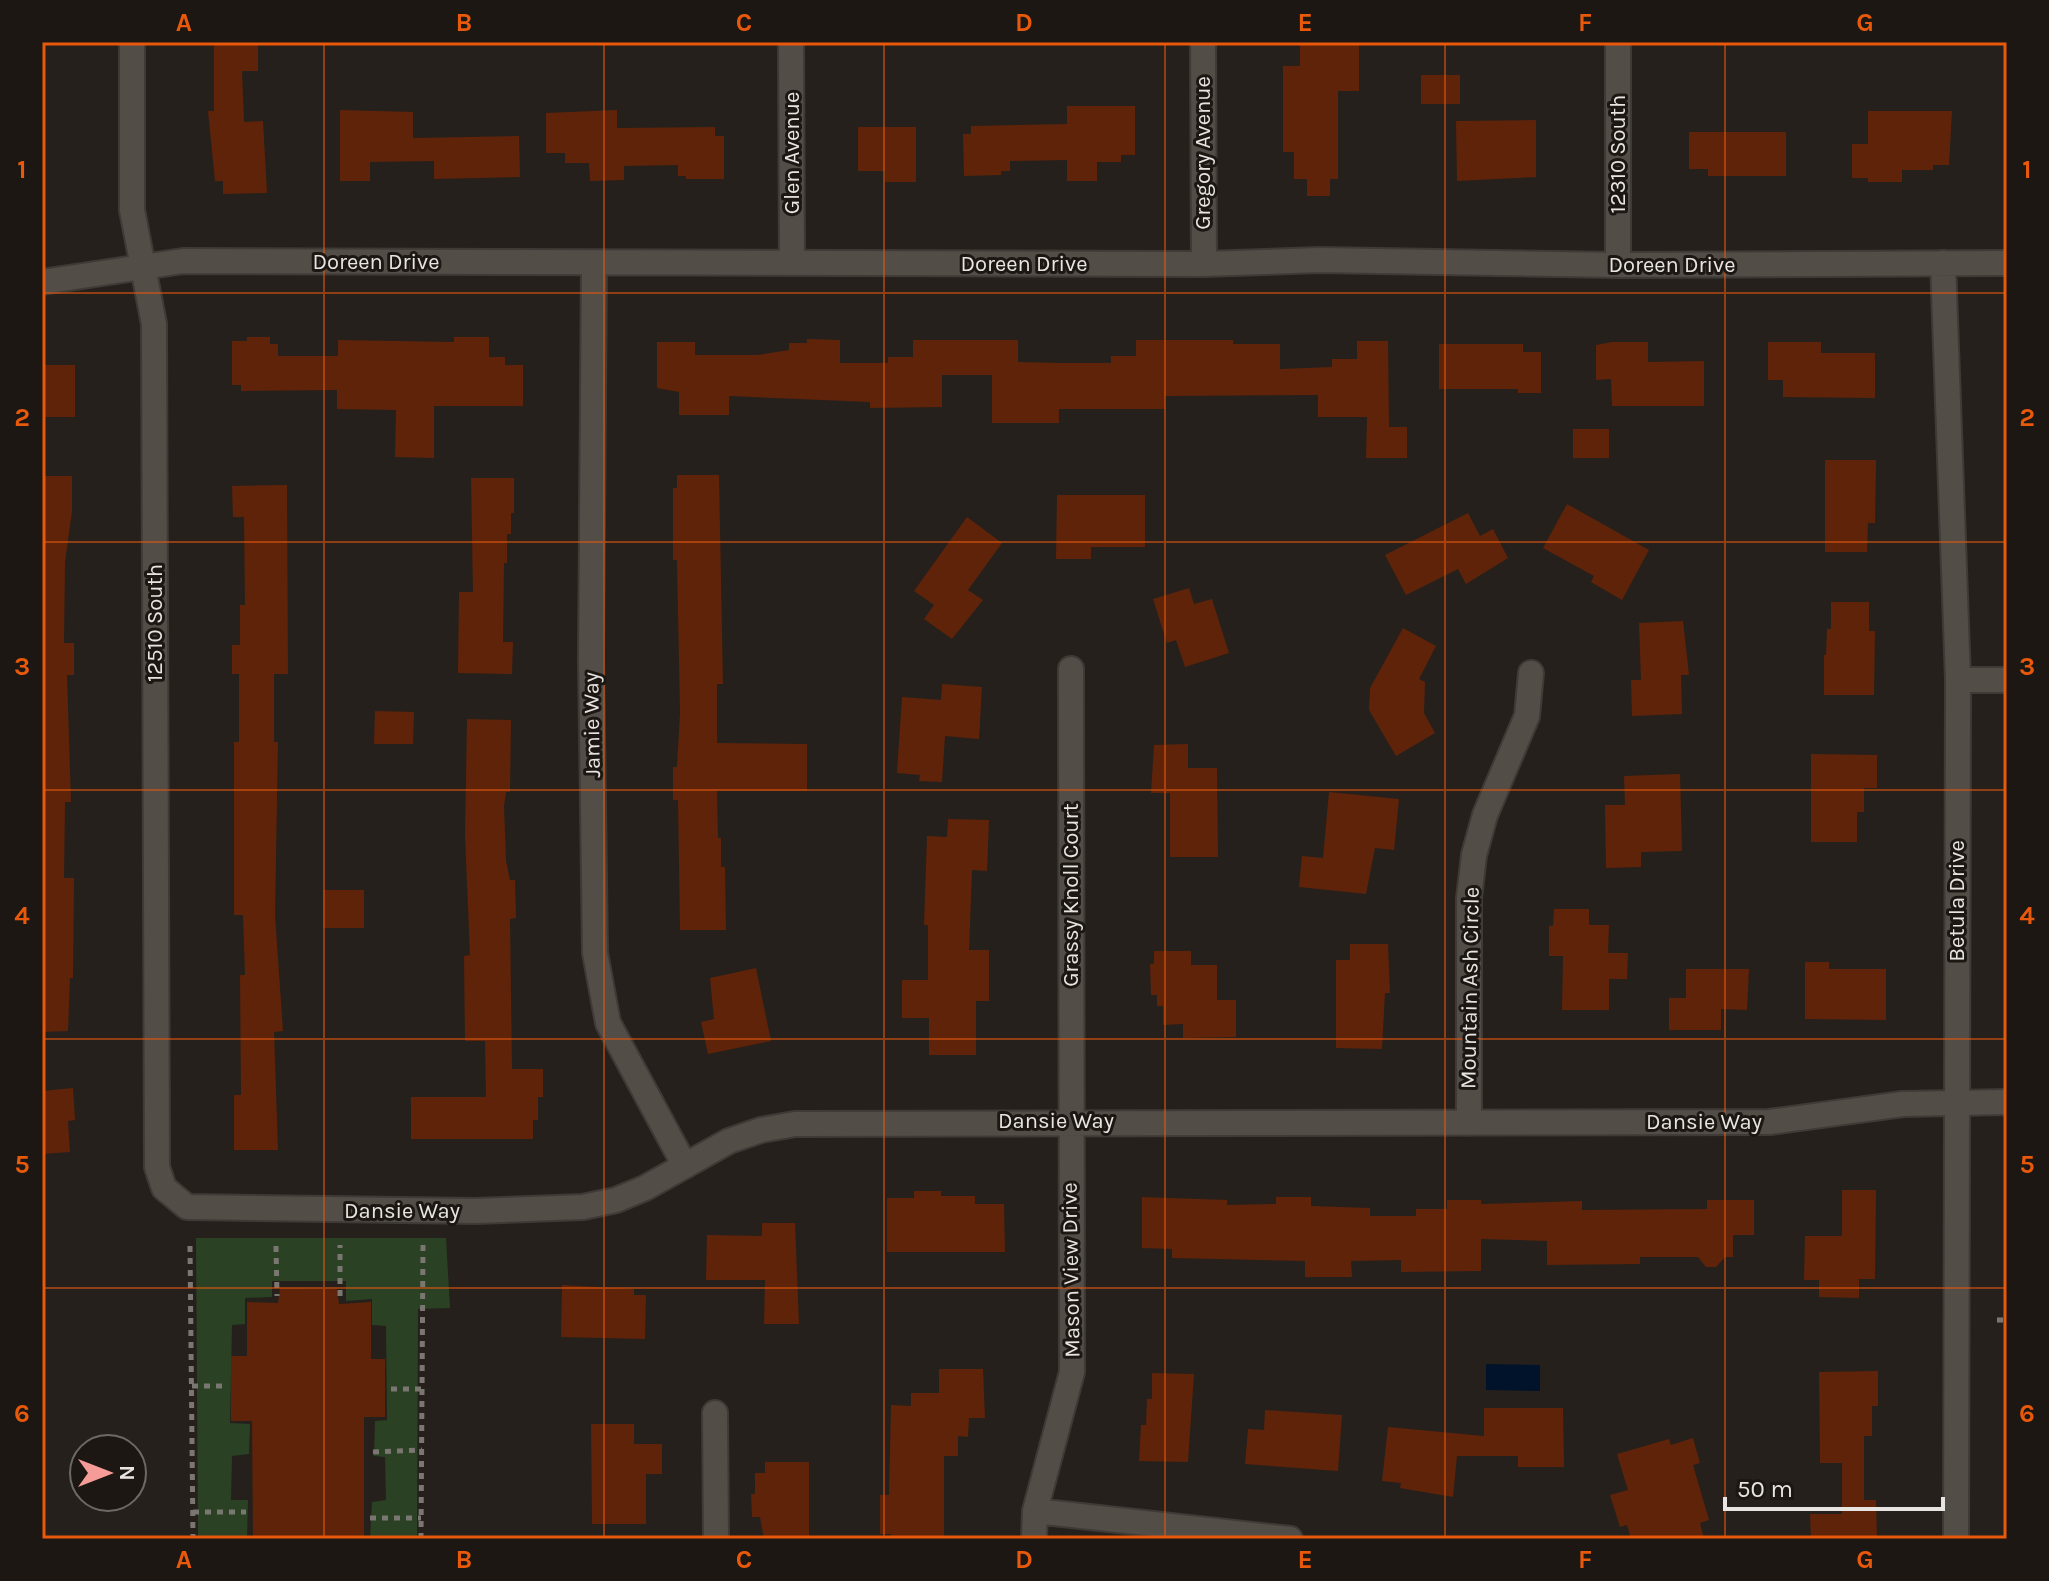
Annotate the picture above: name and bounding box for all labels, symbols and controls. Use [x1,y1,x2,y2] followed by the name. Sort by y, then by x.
[176,7,192,38] text: A
[456,7,472,38] text: B
[736,7,752,38] text: C
[1015,7,1033,38] text: D
[1297,7,1313,38] text: E
[1578,7,1592,38] text: F
[1856,7,1874,38] text: G
[1190,76,1216,230] street label: Gregory Avenue
[779,92,805,214] street label: Glen Avenue
[1605,95,1631,213] street label: 12310 South
[17,154,27,185] text: 1
[2022,154,2032,185] text: 1
[313,249,439,275] street label: Doreen Drive
[961,251,1087,277] street label: Doreen Drive
[1609,252,1735,278] street label: Doreen Drive
[14,402,30,433] text: 2
[2019,402,2035,433] text: 2
[142,564,168,682] street label: 12510 South
[14,651,30,682] text: 3
[2019,651,2035,682] text: 3
[578,672,606,778] street label: Jamie Way
[1058,803,1084,987] street label: Grassy Knoll Court
[1944,840,1970,962] street label: Betula Drive
[1455,887,1485,1089] street label: Mountain Ash Circle
[14,900,30,931] text: 4
[2019,900,2035,931] text: 4
[998,1108,1114,1134] street label: Dansie Way
[1646,1109,1762,1135] street label: Dansie Way
[14,1149,30,1180] text: 5
[2019,1149,2035,1180] text: 5
[1056,1182,1086,1358] street label: Mason View Drive
[344,1198,460,1224] street label: Dansie Way
[14,1398,30,1429] text: 6
[2019,1398,2035,1429] text: 6
[68,1433,148,1513] north arrow
[1725,1461,1943,1511] scale bar
[114,1465,140,1481] text: N
[1737,1475,1793,1503] text: 50 m
[176,1544,192,1575] text: A
[456,1544,472,1575] text: B
[736,1544,752,1575] text: C
[1015,1544,1033,1575] text: D
[1297,1544,1313,1575] text: E
[1578,1544,1592,1575] text: F
[1856,1544,1874,1575] text: G

